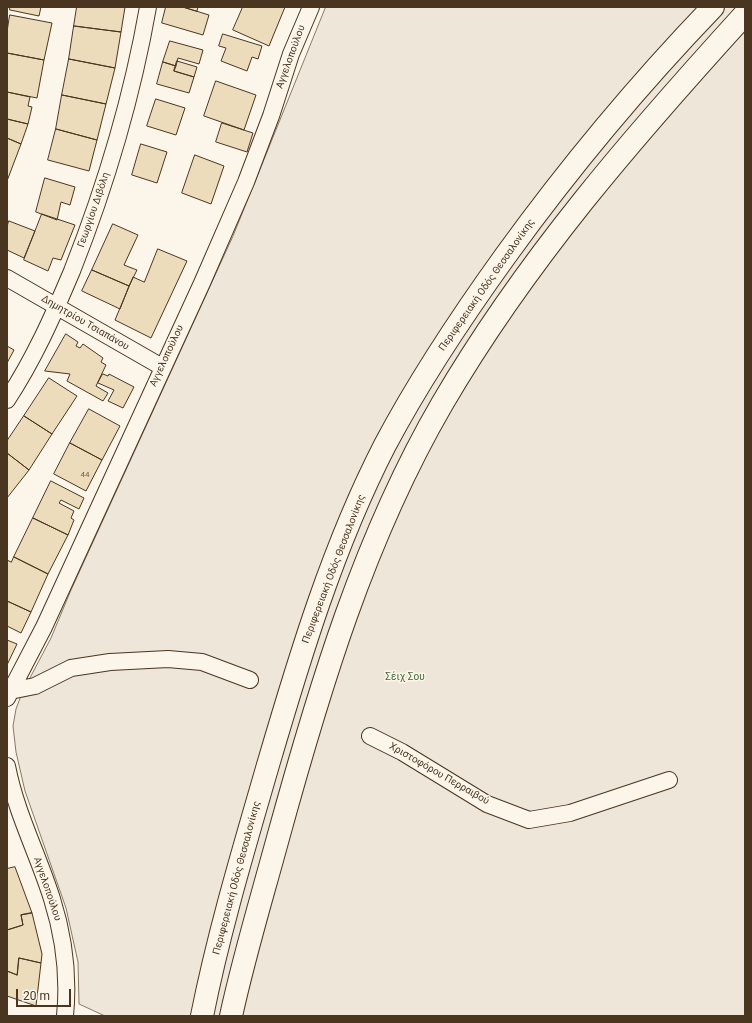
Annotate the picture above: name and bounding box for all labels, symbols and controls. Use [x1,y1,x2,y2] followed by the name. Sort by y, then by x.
[274,24,308,90] street label: Αγγελοπούλου
[76,171,112,249] street label: Γεωργίου Διβόλη
[437,217,537,353] street label: Περιφερειακή Οδός Θεσσαλονίκης
[39,293,131,353] street label: Δημητρίου Τσιαπάνου
[147,323,187,389] street label: Αγγελοπούλου
[81,470,89,480] house number: 44
[300,493,368,645] street label: Περιφερειακή Οδός Θεσσαλονίκης
[385,671,425,683] park label: Σέιχ Σου
[387,740,491,808] street label: Χριστοφόρου Περραιβού
[211,800,263,956] street label: Περιφερειακή Οδός Θεσσαλονίκης
[30,855,64,923] street label: Αγγελοπούλου
[18,981,73,1007] scale bar
[23,989,50,1003] text: 20 m

